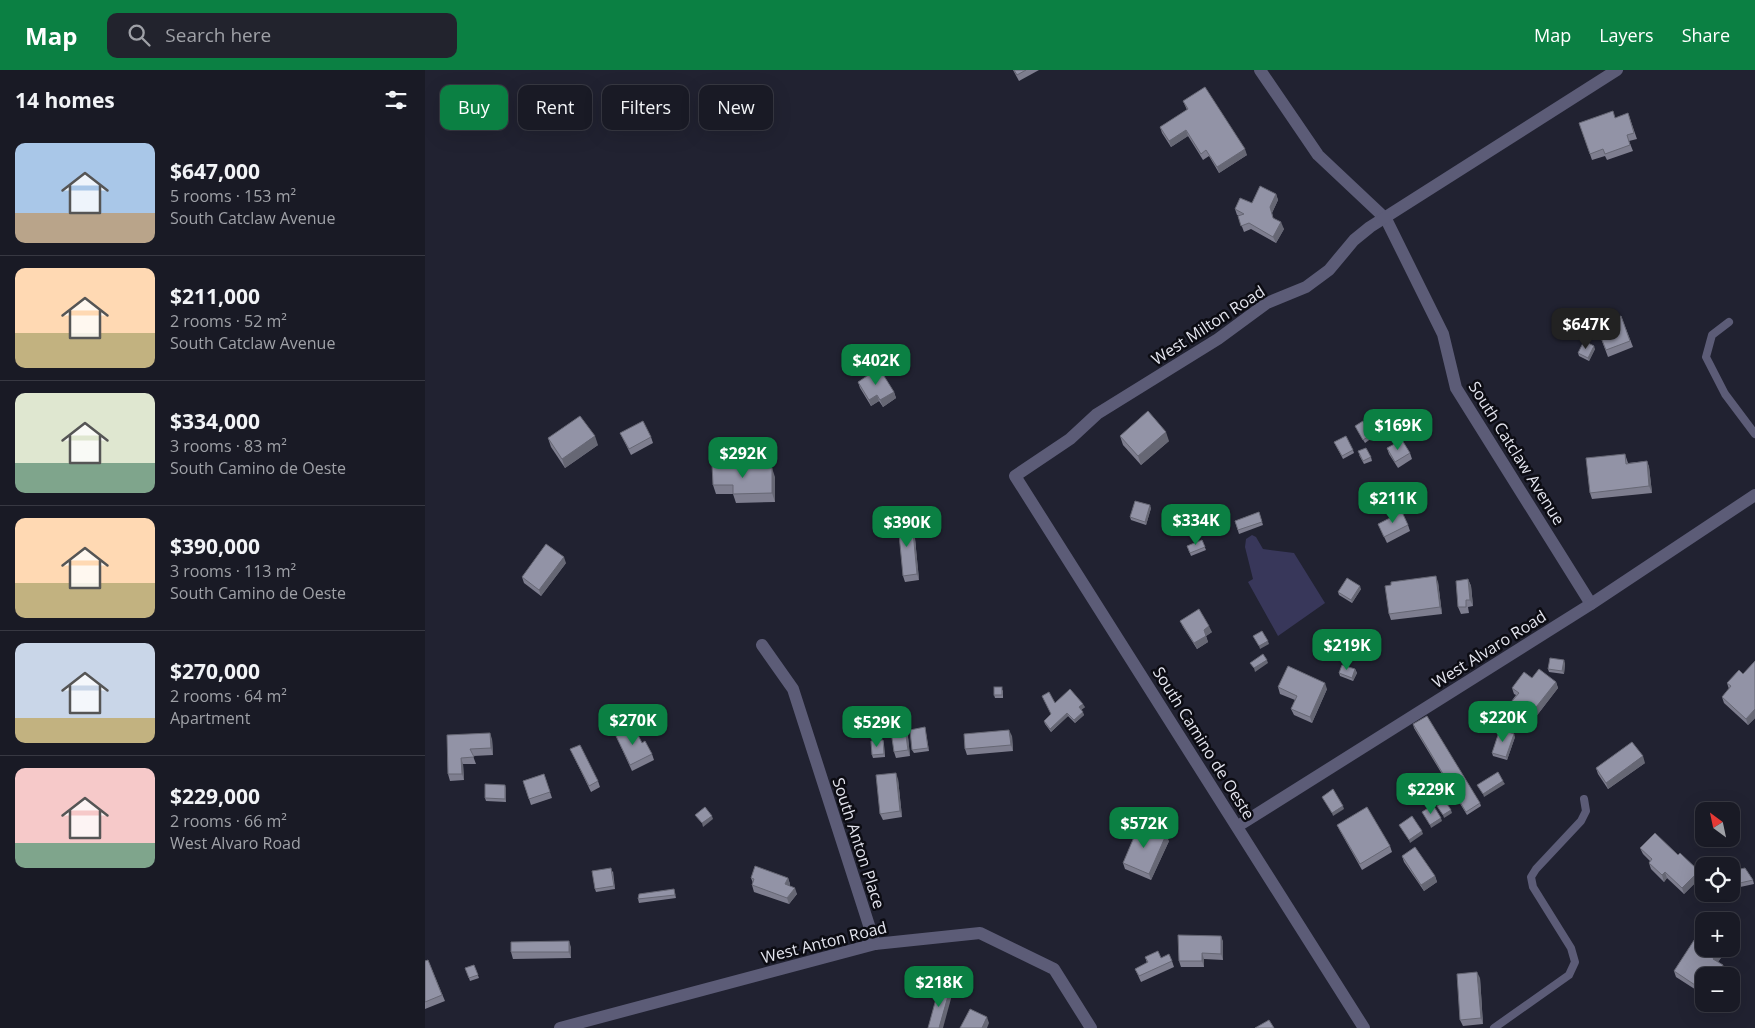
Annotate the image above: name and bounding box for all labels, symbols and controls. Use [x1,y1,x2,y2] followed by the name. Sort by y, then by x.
[107,13,457,58] search box
[25,19,77,52] text: Map
[125,21,153,49] icon: search
[165,22,271,48] text: Search here
[1534,23,1571,47] text: Map
[1599,23,1654,47] text: Layers
[1682,23,1730,47] text: Share
[440,85,508,130] chip: Buy
[518,85,592,130] chip: Rent
[602,85,689,130] chip: Filters
[699,85,773,130] chip: New
[15,86,115,114] text: 14 homes
[382,86,410,114] icon: filters
[170,157,260,185] text: $647,000
[55,163,115,223] icon: home
[170,185,296,207] text: 5 rooms · 153 m²
[170,207,335,229] text: South Catclaw Avenue
[1147,280,1269,370] street label: West Milton Road
[170,282,260,310] text: $211,000
[55,288,115,348] icon: home
[1551,308,1621,350] pin: $647K
[170,310,287,332] text: 2 rooms · 52 m²
[1562,313,1610,335] text: $647K
[170,332,335,354] text: South Catclaw Avenue
[841,344,911,386] pin: $402K
[852,349,900,371] text: $402K
[1464,377,1570,529] street label: South Catclaw Avenue
[170,407,260,435] text: $334,000
[1363,408,1433,451] pin: $169K
[55,413,115,473] icon: home
[1374,414,1422,436] text: $169K
[170,435,287,457] text: 3 rooms · 83 m²
[708,436,778,479] pin: $292K
[719,442,767,464] text: $292K
[170,457,346,479] text: South Camino de Oeste
[1358,482,1428,524] pin: $211K
[1369,487,1417,509] text: $211K
[1161,504,1231,546] pin: $334K
[872,506,942,548] pin: $390K
[1172,509,1220,531] text: $334K
[883,511,931,533] text: $390K
[170,532,260,560] text: $390,000
[55,538,115,598] icon: home
[170,560,296,582] text: 3 rooms · 113 m²
[170,582,346,604] text: South Camino de Oeste
[1428,605,1550,693] street label: West Alvaro Road
[1312,628,1382,671] pin: $219K
[1323,634,1371,656] text: $219K
[170,657,260,685] text: $270,000
[55,663,115,723] icon: home
[1148,663,1260,823] street label: South Camino de Oeste
[170,685,287,707] text: 2 rooms · 64 m²
[1468,700,1538,743] pin: $220K
[598,704,668,746] pin: $270K
[842,706,912,748] pin: $529K
[1479,706,1527,728] text: $220K
[170,707,250,729] text: Apartment
[609,709,657,731] text: $270K
[853,711,901,733] text: $529K
[1396,772,1466,815] pin: $229K
[827,775,891,911] street label: South Anton Place
[1407,778,1455,800] text: $229K
[170,782,260,810] text: $229,000
[55,788,115,848] icon: home
[1695,802,1740,848] north arrow
[1695,802,1740,1012] map controls
[1109,806,1179,849] pin: $572K
[170,810,287,832] text: 2 rooms · 66 m²
[1120,812,1168,834] text: $572K
[170,832,301,854] text: West Alvaro Road
[1695,857,1740,902] button: locate
[1695,912,1740,957] button: +
[759,916,889,968] street label: West Anton Road
[904,966,974,1008] pin: $218K
[1695,967,1740,1012] button: −
[915,971,963,993] text: $218K

